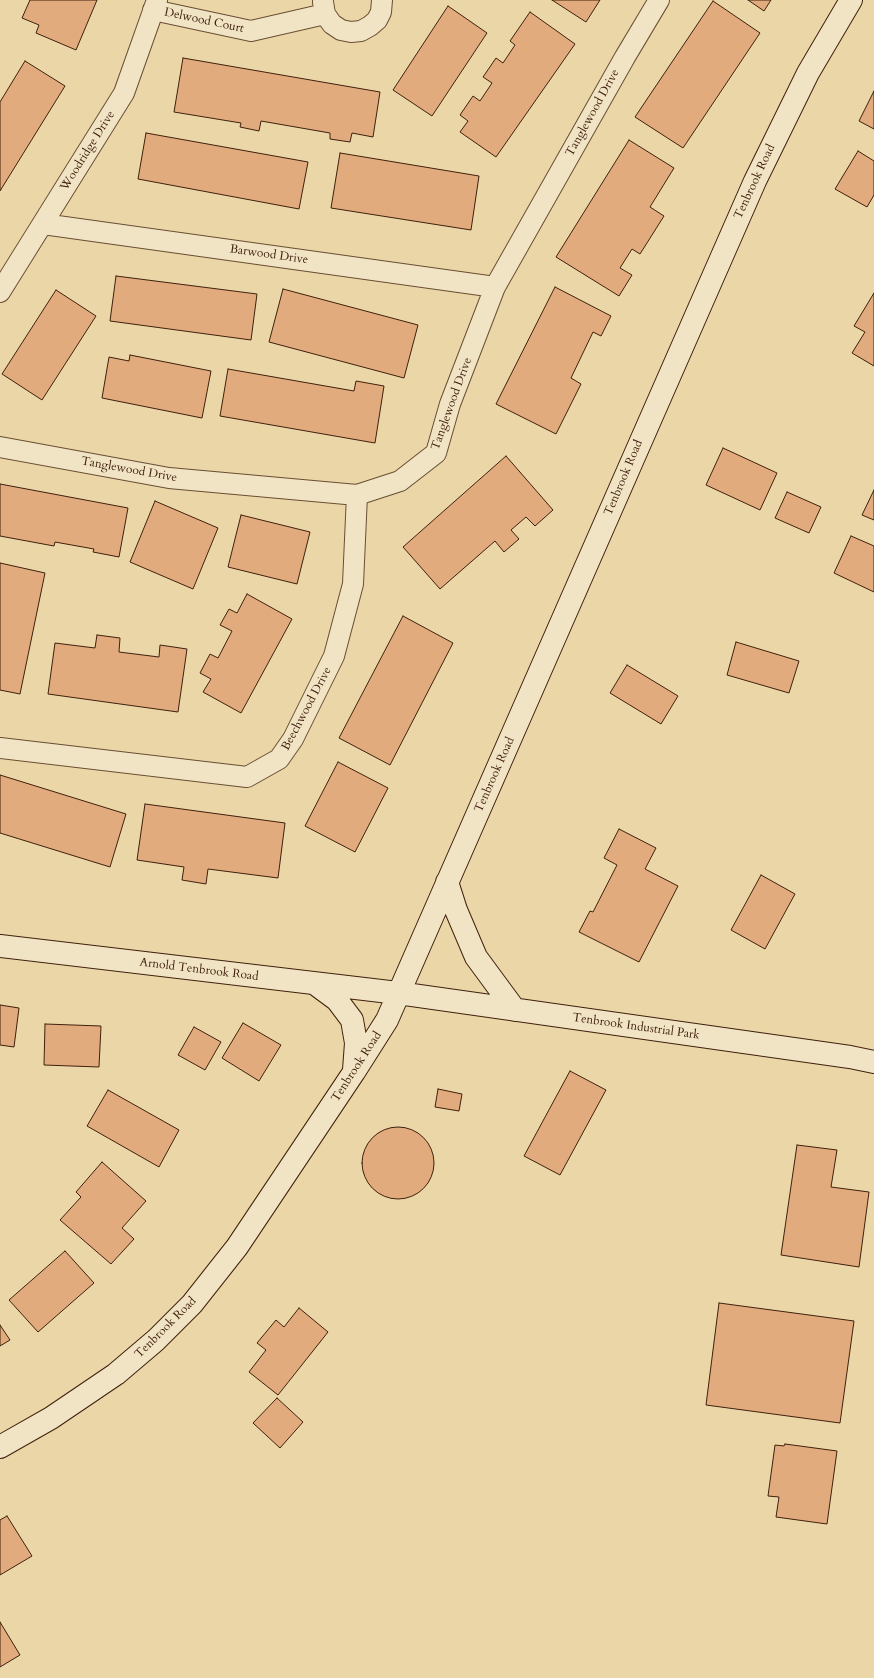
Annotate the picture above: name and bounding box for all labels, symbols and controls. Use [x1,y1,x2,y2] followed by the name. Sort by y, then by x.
[163,6,245,36] street label: Delwood Court
[563,67,623,159] street label: Tanglewood Drive
[58,109,118,193] street label: Woodridge Drive
[731,142,779,222] street label: Tenbrook Road
[229,242,309,268] street label: Barwood Drive
[429,356,475,452] street label: Tanglewood Drive
[602,438,646,518] street label: Tenbrook Road
[80,454,178,486] street label: Tanglewood Drive
[279,665,335,753] street label: Beechwood Drive
[472,735,518,815] street label: Tenbrook Road
[139,956,259,984] street label: Arnold Tenbrook Road
[571,1011,701,1043] street label: Tenbrook Industrial Park
[329,1029,385,1105] street label: Tenbrook Road
[132,1294,200,1362] street label: Tenbrook Road

